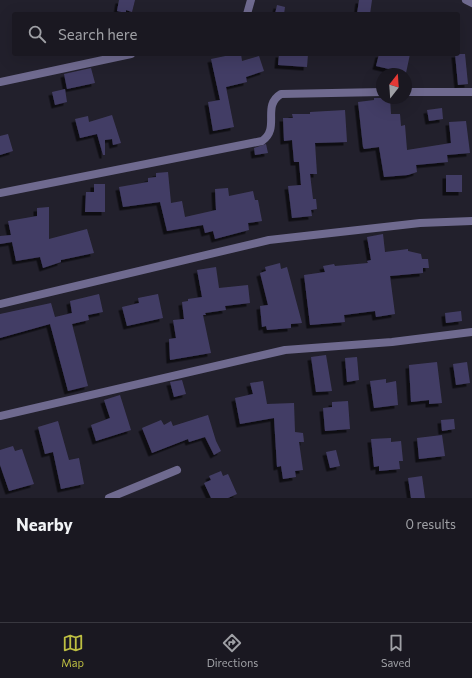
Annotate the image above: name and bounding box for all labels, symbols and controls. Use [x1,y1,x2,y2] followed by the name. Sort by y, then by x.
[12,12,460,56] search box
[26,23,48,45] icon: search
[58,25,137,43] text: Search here
[376,68,412,104] north arrow
[16,514,73,535] text: Nearby
[405,516,456,532] text: 0 results
[61,632,84,669] tab: Map
[207,632,258,669] tab: Directions
[381,632,411,669] tab: Saved

